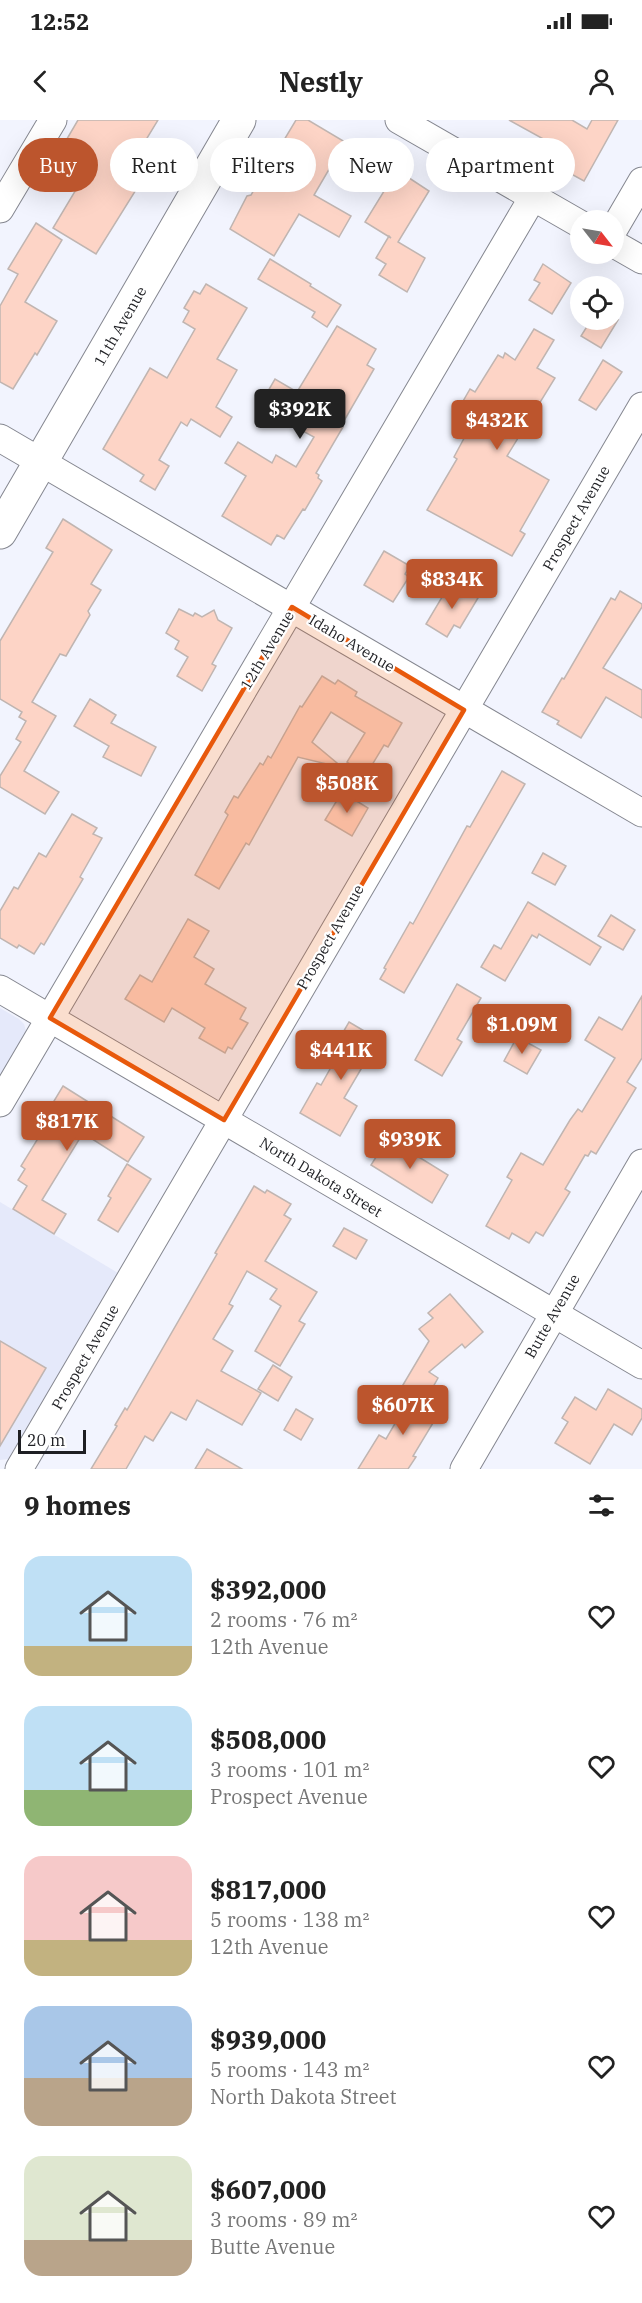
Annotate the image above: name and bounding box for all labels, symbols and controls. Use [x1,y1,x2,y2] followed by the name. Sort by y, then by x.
[30,7,89,36] text: 12:52
[279,64,363,99] text: Nestly
[24,65,57,98] icon: back
[585,65,618,98] icon: person
[18,138,98,192] chip: Buy
[110,138,198,192] chip: Rent
[210,138,316,192] chip: Filters
[328,138,414,192] chip: New
[426,138,575,192] chip: Apartment
[570,210,624,264] north arrow
[570,210,624,330] map controls
[570,276,624,330] button: locate
[90,283,150,369] street label: 11th Avenue
[258,389,342,440] pin: $392K
[268,395,332,422] text: $392K
[455,400,539,451] pin: $432K
[465,406,529,433] text: $432K
[538,462,614,574] street label: Prospect Avenue
[410,559,494,610] pin: $834K
[420,565,484,592] text: $834K
[236,607,298,693] street label: 12th Avenue
[306,610,398,676] street label: Idaho Avenue
[305,763,389,814] pin: $508K
[315,769,379,796] text: $508K
[292,881,368,993] street label: Prospect Avenue
[473,1004,571,1055] pin: $1.09M
[486,1010,558,1037] text: $1.09M
[299,1030,383,1081] pin: $441K
[309,1036,373,1063] text: $441K
[25,1101,109,1152] pin: $817K
[35,1107,99,1134] text: $817K
[368,1119,452,1170] pin: $939K
[378,1125,442,1152] text: $939K
[256,1133,386,1221] street label: North Dakota Street
[520,1271,584,1361] street label: Butte Avenue
[47,1301,123,1413] street label: Prospect Avenue
[361,1385,445,1436] pin: $607K
[371,1391,435,1418] text: $607K
[18,1427,86,1454] scale bar
[27,1430,65,1450] text: 20 m
[24,1488,131,1522] text: 9 homes
[585,1489,618,1522] icon: filters
[210,1572,326,1606] text: $392,000
[72,1580,144,1652] icon: home
[585,1600,618,1633] icon: heart
[210,1606,357,1633] text: 2 rooms · 76 m²
[210,1633,328,1660] text: 12th Avenue
[210,1722,326,1756] text: $508,000
[72,1730,144,1802] icon: home
[585,1750,618,1783] icon: heart
[210,1756,369,1783] text: 3 rooms · 101 m²
[210,1783,368,1810] text: Prospect Avenue
[210,1872,326,1906] text: $817,000
[72,1880,144,1952] icon: home
[585,1900,618,1933] icon: heart
[210,1906,369,1933] text: 5 rooms · 138 m²
[210,1933,328,1960] text: 12th Avenue
[210,2022,326,2056] text: $939,000
[72,2030,144,2102] icon: home
[585,2050,618,2083] icon: heart
[210,2056,369,2083] text: 5 rooms · 143 m²
[210,2083,396,2110] text: North Dakota Street
[210,2172,326,2206] text: $607,000
[72,2180,144,2252] icon: home
[585,2200,618,2233] icon: heart
[210,2206,357,2233] text: 3 rooms · 89 m²
[210,2233,335,2260] text: Butte Avenue

